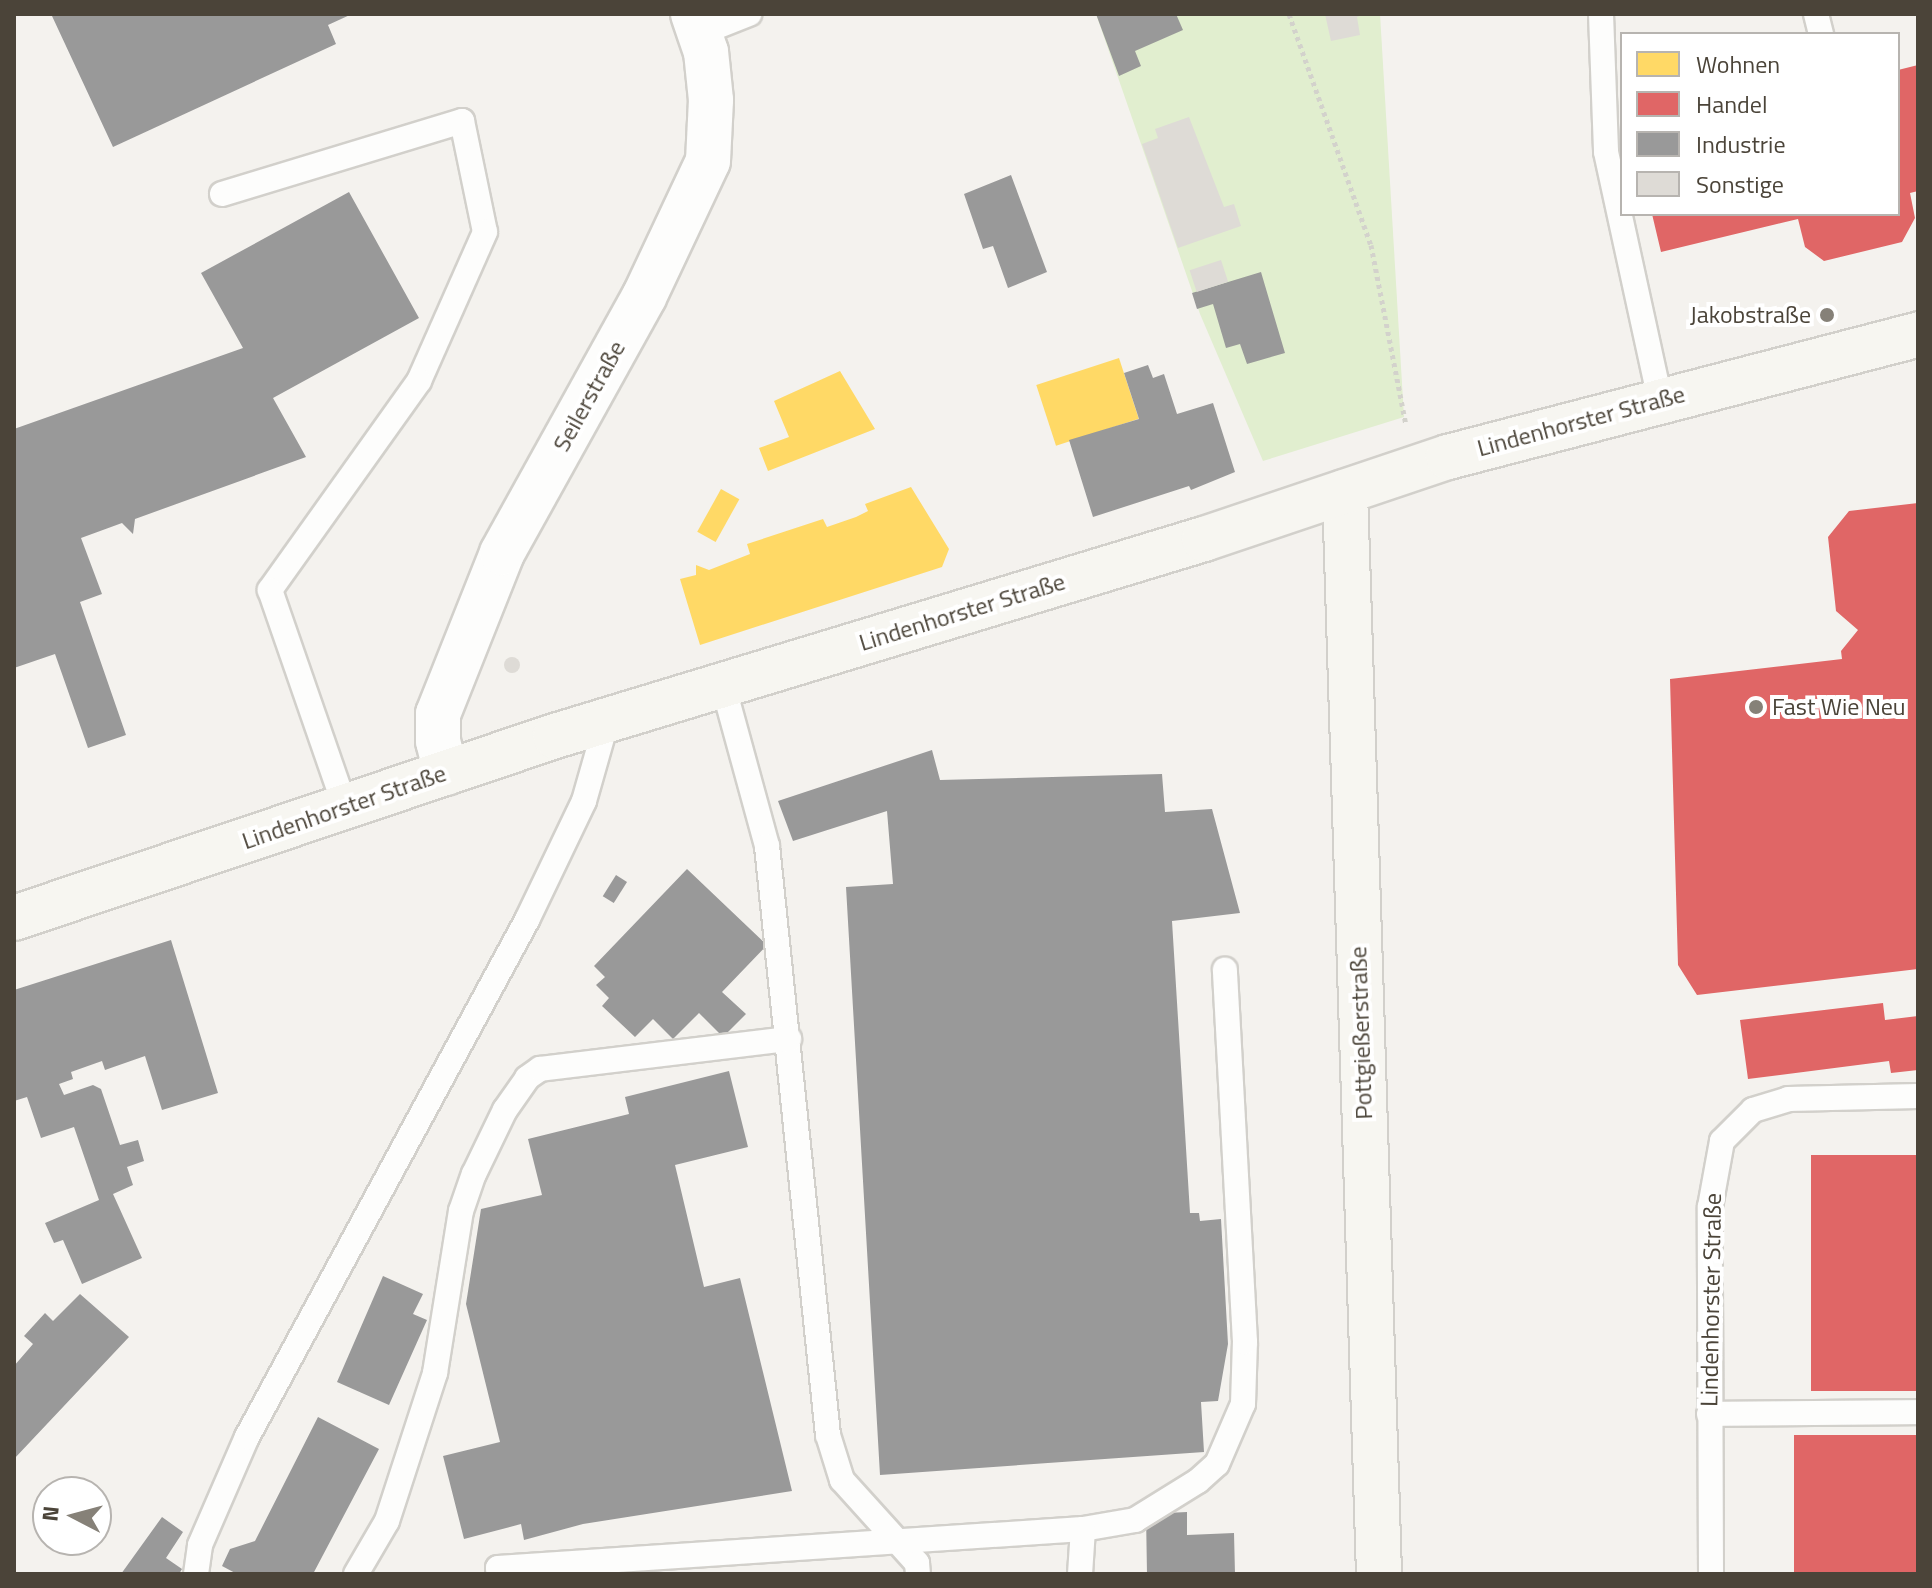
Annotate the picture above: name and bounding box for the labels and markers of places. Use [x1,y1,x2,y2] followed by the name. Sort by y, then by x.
[1690,301,1811,329] place label: Jakobstraße
[1818,306,1836,324] marker: Jakobstraße
[1772,693,1906,721] place label: Fast Wie Neu
[1747,698,1765,716] marker: Fast Wie Neu

